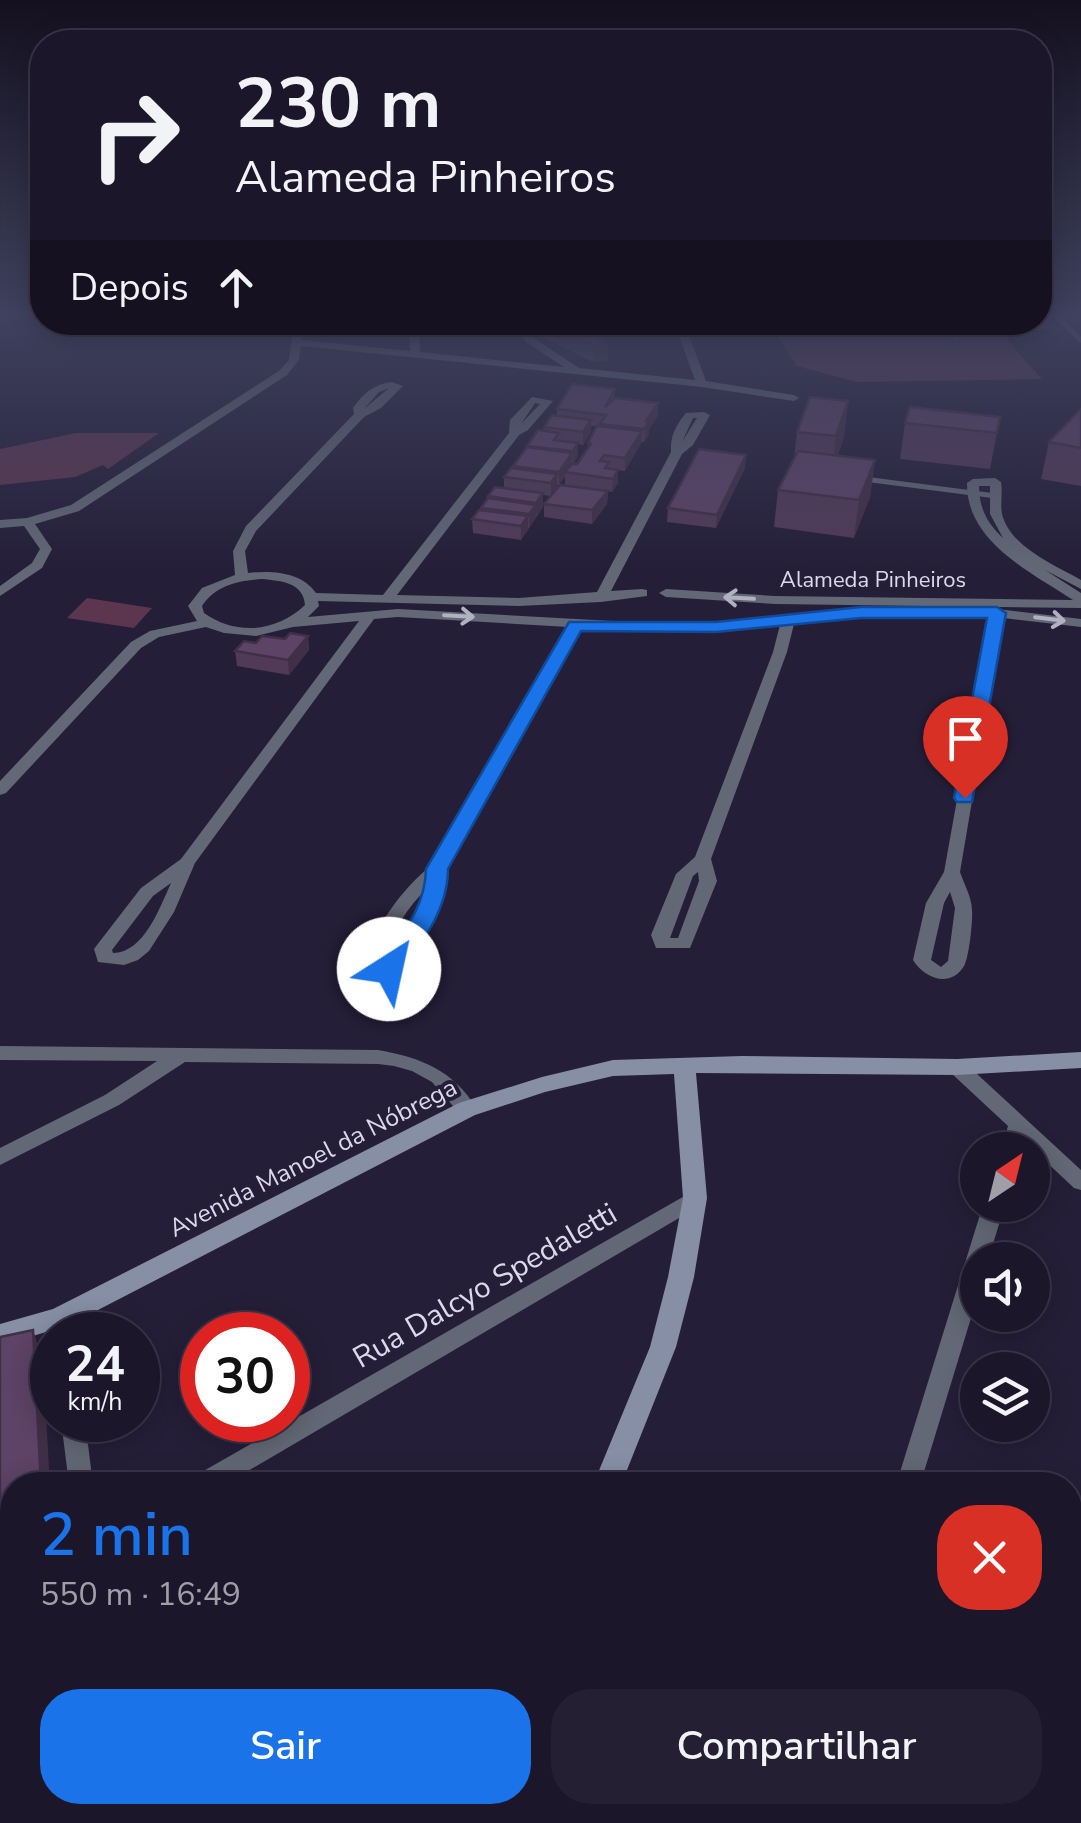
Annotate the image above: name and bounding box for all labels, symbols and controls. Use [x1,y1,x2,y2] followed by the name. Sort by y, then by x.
[235,56,441,152] text: 230 m
[70,70,200,200] icon: right
[235,147,616,208] text: Alameda Pinheiros
[209,260,264,315] icon: ahead
[70,262,189,313] text: Depois
[780,565,966,595] street label: Alameda Pinheiros
[723,588,755,607] one-way arrow
[442,607,474,626] one-way arrow
[1034,610,1066,629] one-way arrow
[923,696,1008,799] pin
[938,711,993,766] icon: arrive
[337,917,441,1021] position arrow
[163,1070,463,1246] street label: Avenida Manoel da Nóbrega
[960,1132,1050,1222] north arrow
[960,1132,1050,1442] map controls
[345,1194,625,1378] street label: Rua Dalcyo Spedaletti
[960,1242,1050,1332] button: sound
[180,1312,310,1442] speed limit sign: 30
[65,1330,125,1399] text: 24
[960,1352,1050,1442] button: layers
[67,1385,123,1419] text: km/h
[40,1494,193,1576] text: 2 min
[937,1505,1042,1610] button: close
[40,1573,241,1616] text: 550 m · 16:49
[40,1689,531,1804] button: Sair
[551,1689,1042,1804] button: Compartilhar

